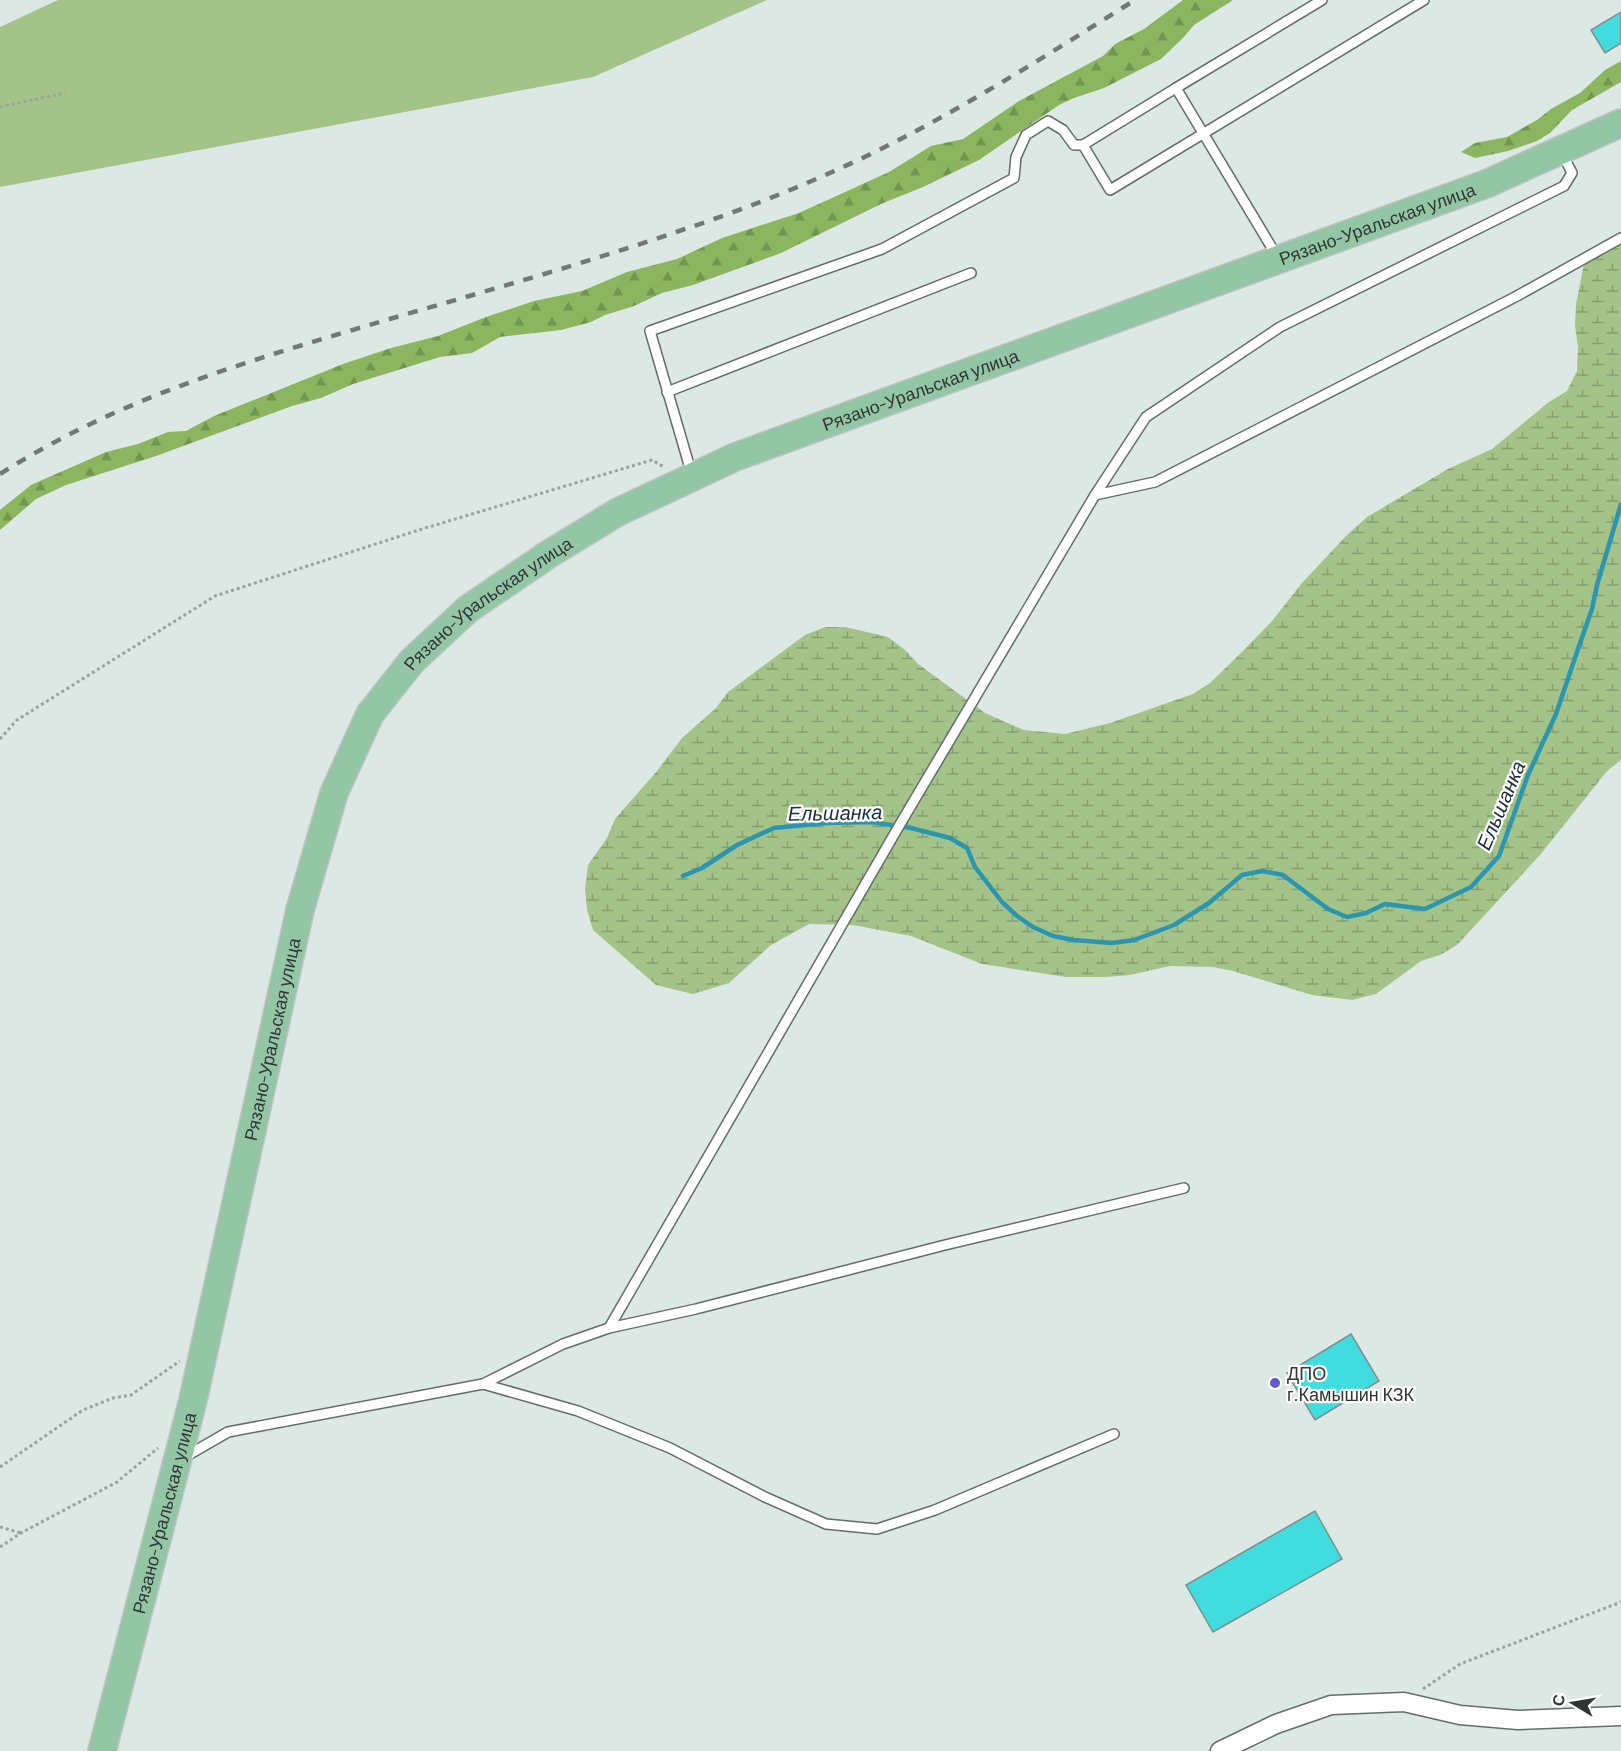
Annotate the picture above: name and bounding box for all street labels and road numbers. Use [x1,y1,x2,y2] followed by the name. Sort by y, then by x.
[1276,178,1479,269] street label: Рязано-Уральская улица
[819,344,1022,435] street label: Рязано-Уральская улица
[398,531,577,674] street label: Рязано-Уральская улица
[239,935,305,1143] street label: Рязано-Уральская улица
[127,1409,201,1616] street label: Рязано-Уральская улица

